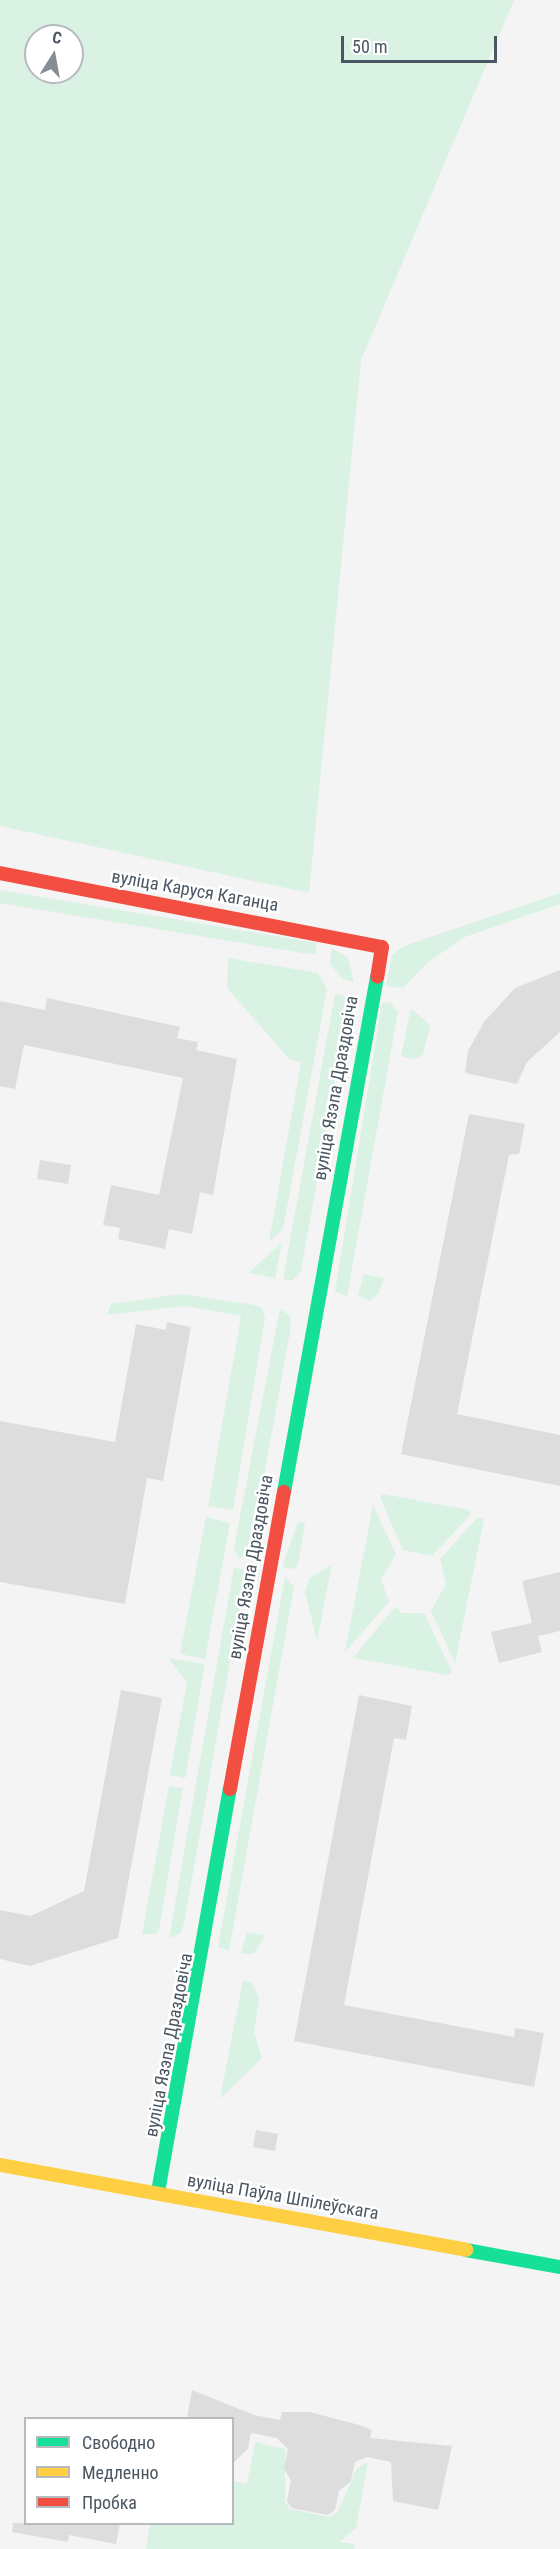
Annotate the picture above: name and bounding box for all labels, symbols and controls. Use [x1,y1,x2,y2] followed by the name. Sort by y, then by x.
[24,24,84,84] north arrow
[344,24,500,62] scale bar
[51,28,63,48] text: С
[352,36,387,57] text: 50 m
[110,866,280,916] street label: вуліца Каруся Каганца
[309,994,363,1182] street label: вуліца Язэпа Драздовіча
[224,1473,278,1661] street label: вуліца Язэпа Драздовіча
[141,1951,197,2139] street label: вуліца Язэпа Драздовіча
[186,2170,380,2224] street label: вуліца Паўла Шпілеўскага
[24,2417,234,2525] legend
[82,2432,155,2453] text: Свободно
[82,2462,159,2483] text: Медленно
[82,2492,137,2513] text: Пробка

